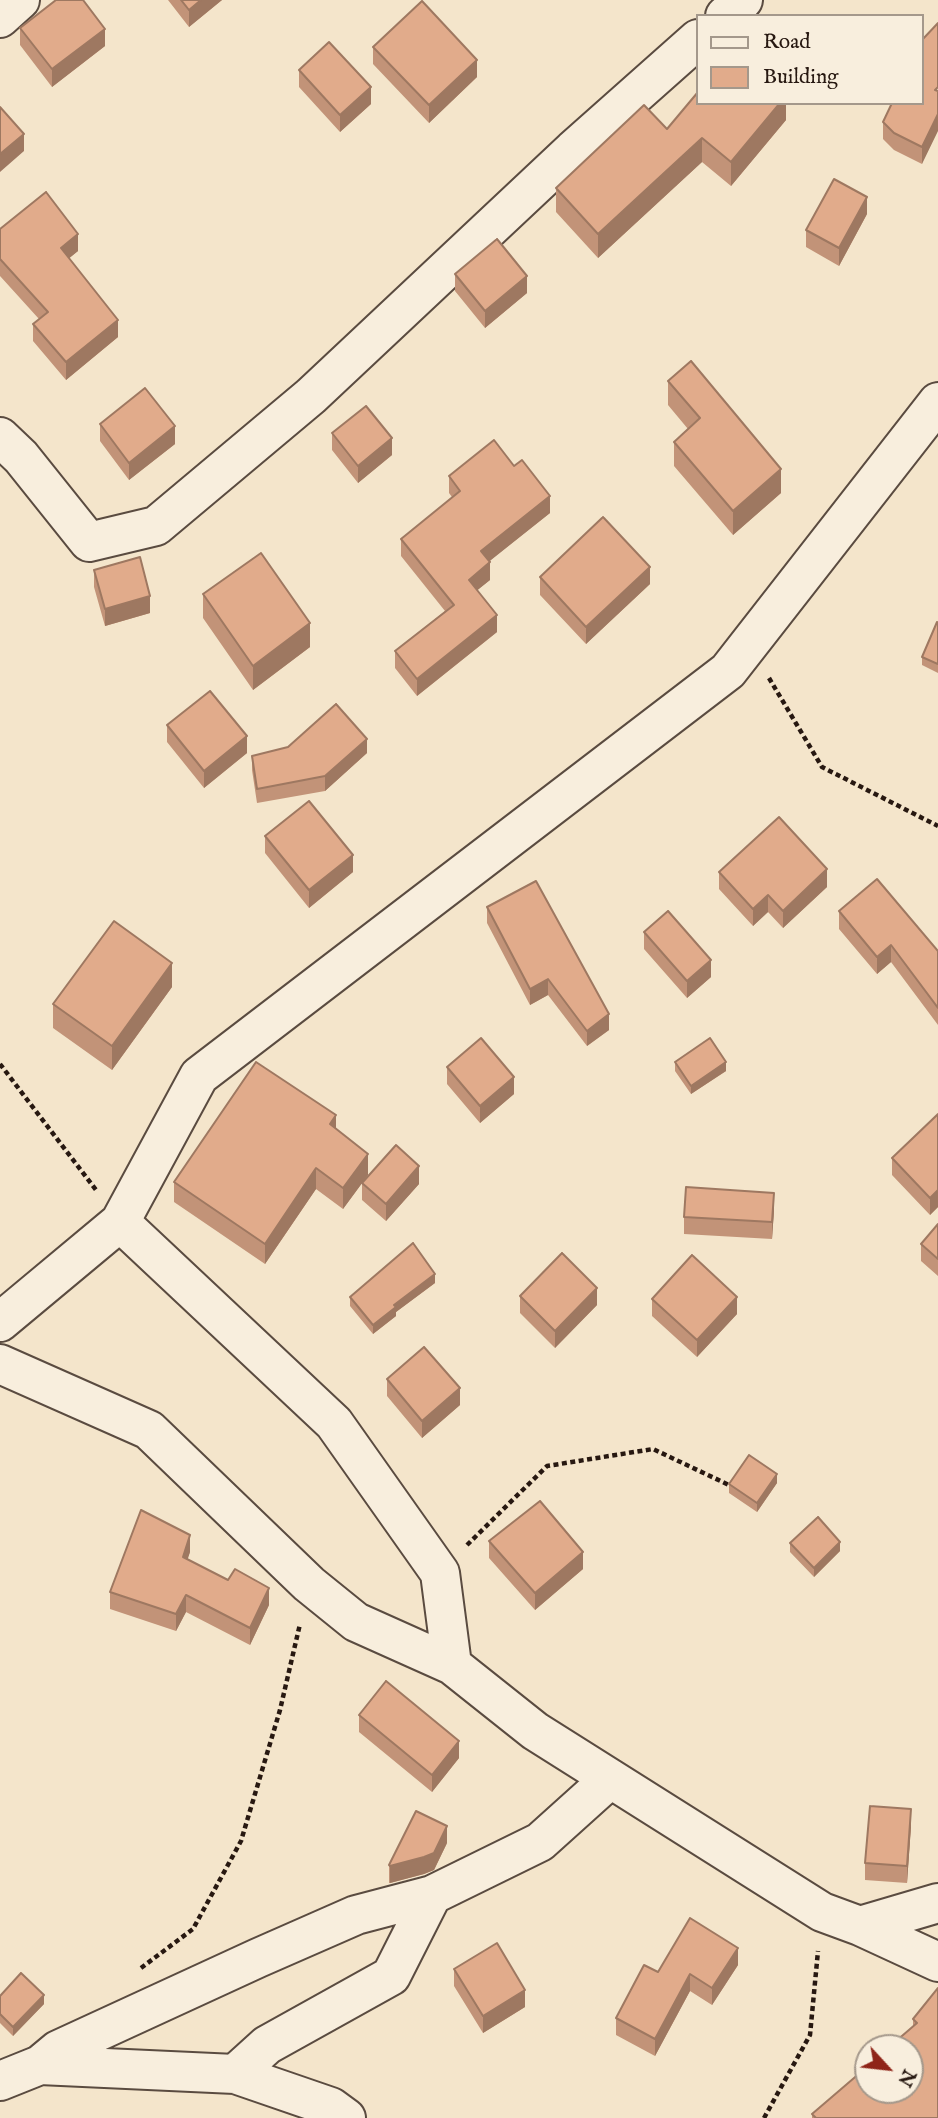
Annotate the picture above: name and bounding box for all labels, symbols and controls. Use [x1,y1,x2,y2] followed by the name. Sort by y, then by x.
[696,14,924,105] legend
[763,29,810,56] text: Road
[763,64,838,91] text: Building
[854,2034,924,2104] north arrow
[892,2065,920,2090] text: N

